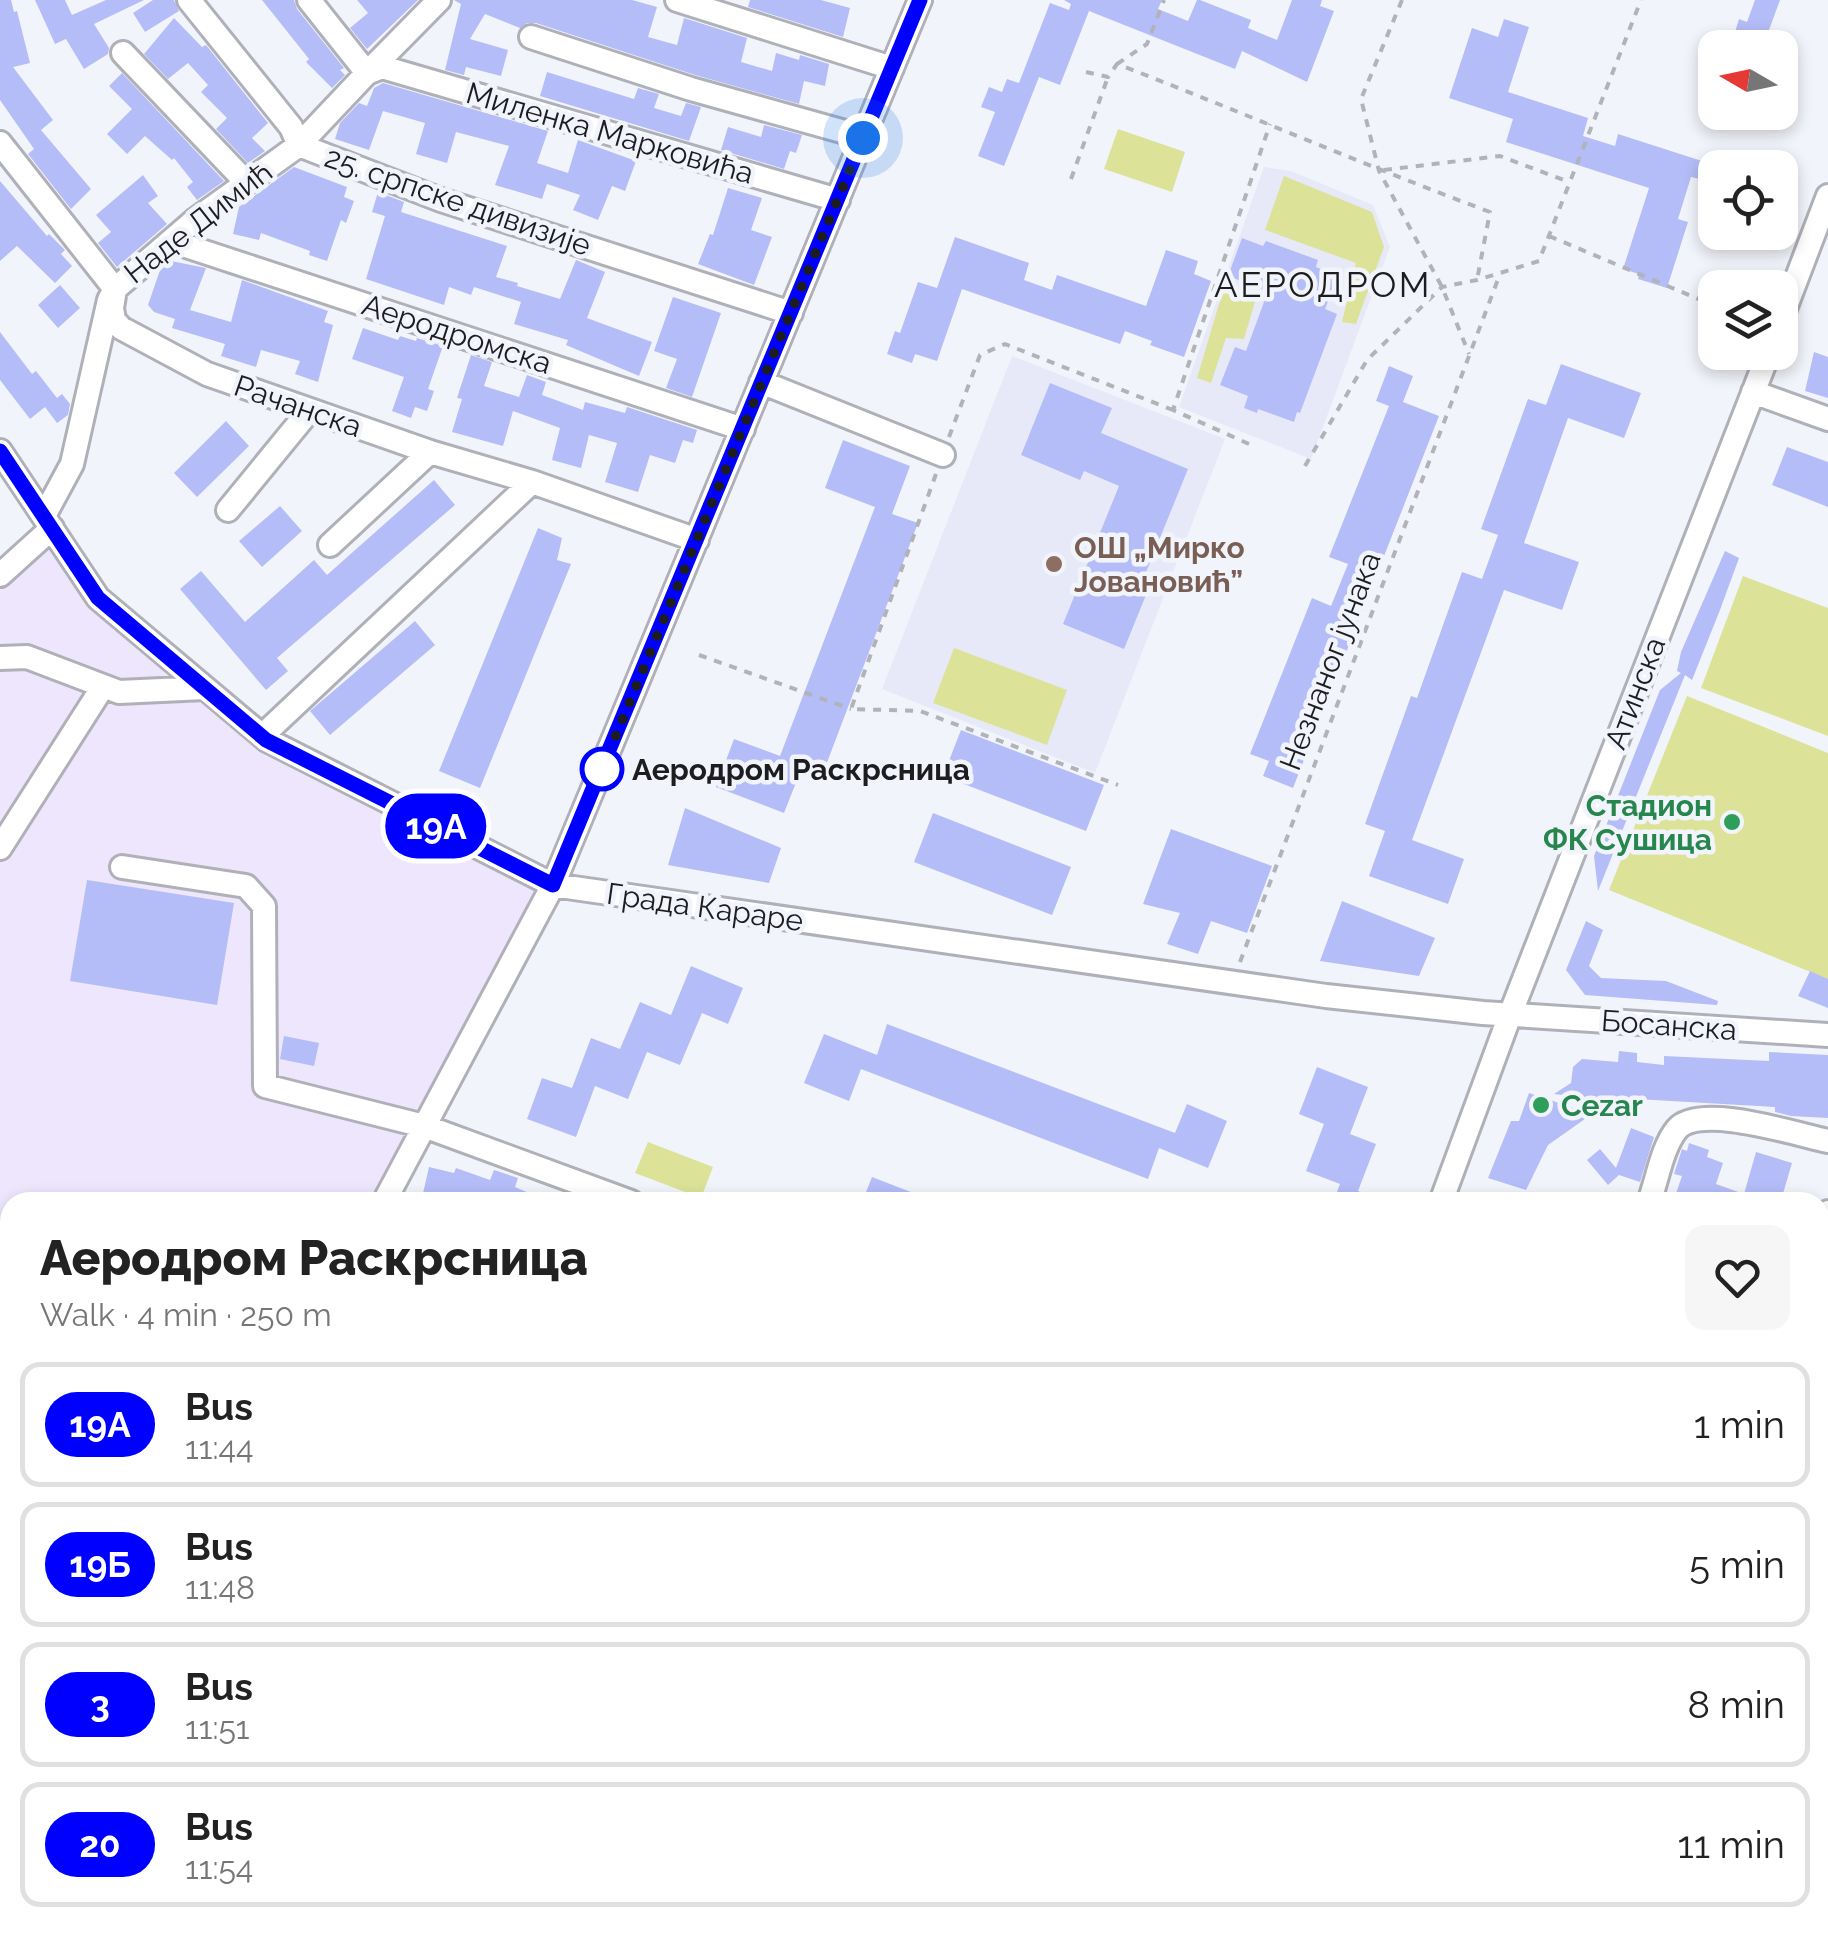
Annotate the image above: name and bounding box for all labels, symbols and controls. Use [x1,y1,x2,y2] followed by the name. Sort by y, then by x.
[1698,30,1798,130] north arrow
[1698,30,1798,370] map controls
[462,75,758,191] street label: Миленка Марковића
[838,113,888,163] your location
[320,139,596,263] street label: 25. српске дивизије
[1698,150,1798,250] button: locate
[117,154,279,290] street label: Наде Димић
[1214,264,1432,305] district label: АЕРОДРОМ
[1698,270,1798,370] button: layers
[358,287,556,381] street label: Аеродромска
[230,368,366,444] street label: Рачанска
[1074,530,1245,599] place label: ОШ „Мирко Јовановић”
[1272,547,1388,775] street label: Незнаног јунака
[1043,553,1065,575] marker: ОШ „Мирко Јовановић”
[1598,632,1672,754] street label: Атинска
[581,748,623,790] marker: Аеродром Раскрсница
[632,752,970,787] place label: Аеродром Раскрсница
[1543,788,1712,857] place label: Стадион ФК Сушица
[378,794,494,858] line badge: 19А
[405,806,467,847] text: 19А
[1721,811,1743,833] marker: Стадион ФК Сушица
[604,876,806,938] street label: Града Караре
[1600,1003,1738,1047] street label: Босанска
[1561,1088,1643,1123] place label: Cezar
[1530,1094,1552,1116] marker: Cezar
[1685,1225,1790,1330] button: heart
[40,1230,588,1286] text: Аеродром Раскрсница
[40,1296,332,1333] text: Walk · 4 min · 250 m
[185,1384,253,1429] text: Bus
[1694,1402,1785,1447] text: 1 min
[69,1404,131,1445] text: 19А
[185,1429,253,1466] text: 11:44
[185,1524,253,1569] text: Bus
[1689,1542,1785,1587] text: 5 min
[69,1544,131,1585] text: 19Б
[185,1569,255,1606] text: 11:48
[185,1664,253,1709] text: Bus
[1687,1682,1785,1727] text: 8 min
[90,1684,110,1725] text: 3
[185,1709,250,1746] text: 11:51
[185,1804,253,1849] text: Bus
[1677,1822,1785,1867] text: 11 min
[79,1824,121,1865] text: 20
[185,1849,253,1886] text: 11:54

